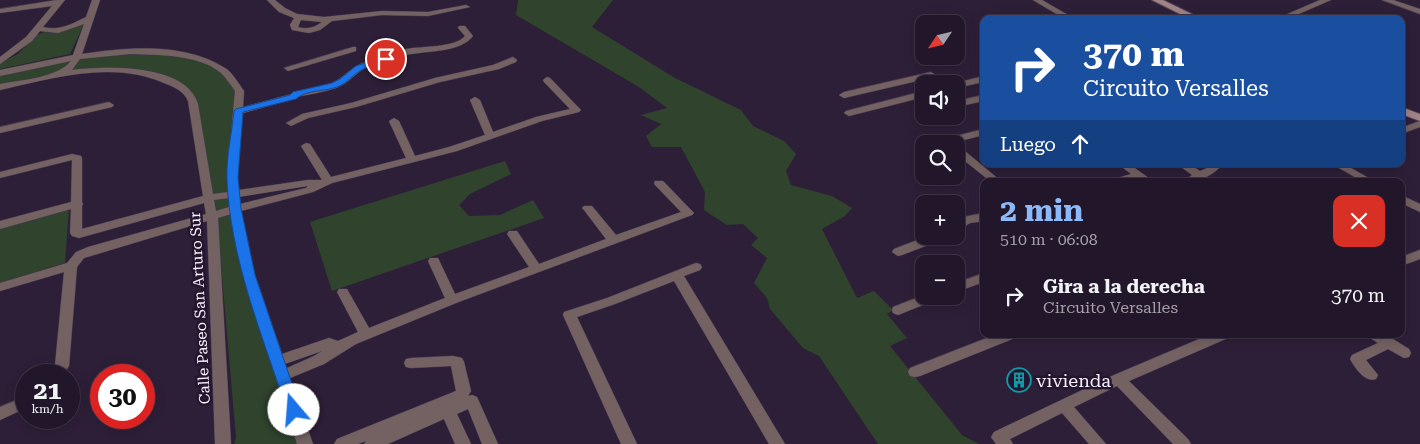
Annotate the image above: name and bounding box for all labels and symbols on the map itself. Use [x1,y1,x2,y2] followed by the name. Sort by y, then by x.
[915,15,965,65] north arrow
[365,38,407,80] pin
[186,211,214,405] street label: Calle Paseo San Arturo Sur
[90,364,155,429] speed limit sign: 30
[1006,367,1032,393] building icon: vivienda
[1036,370,1111,391] place label: vivienda
[267,383,319,435] position arrow

